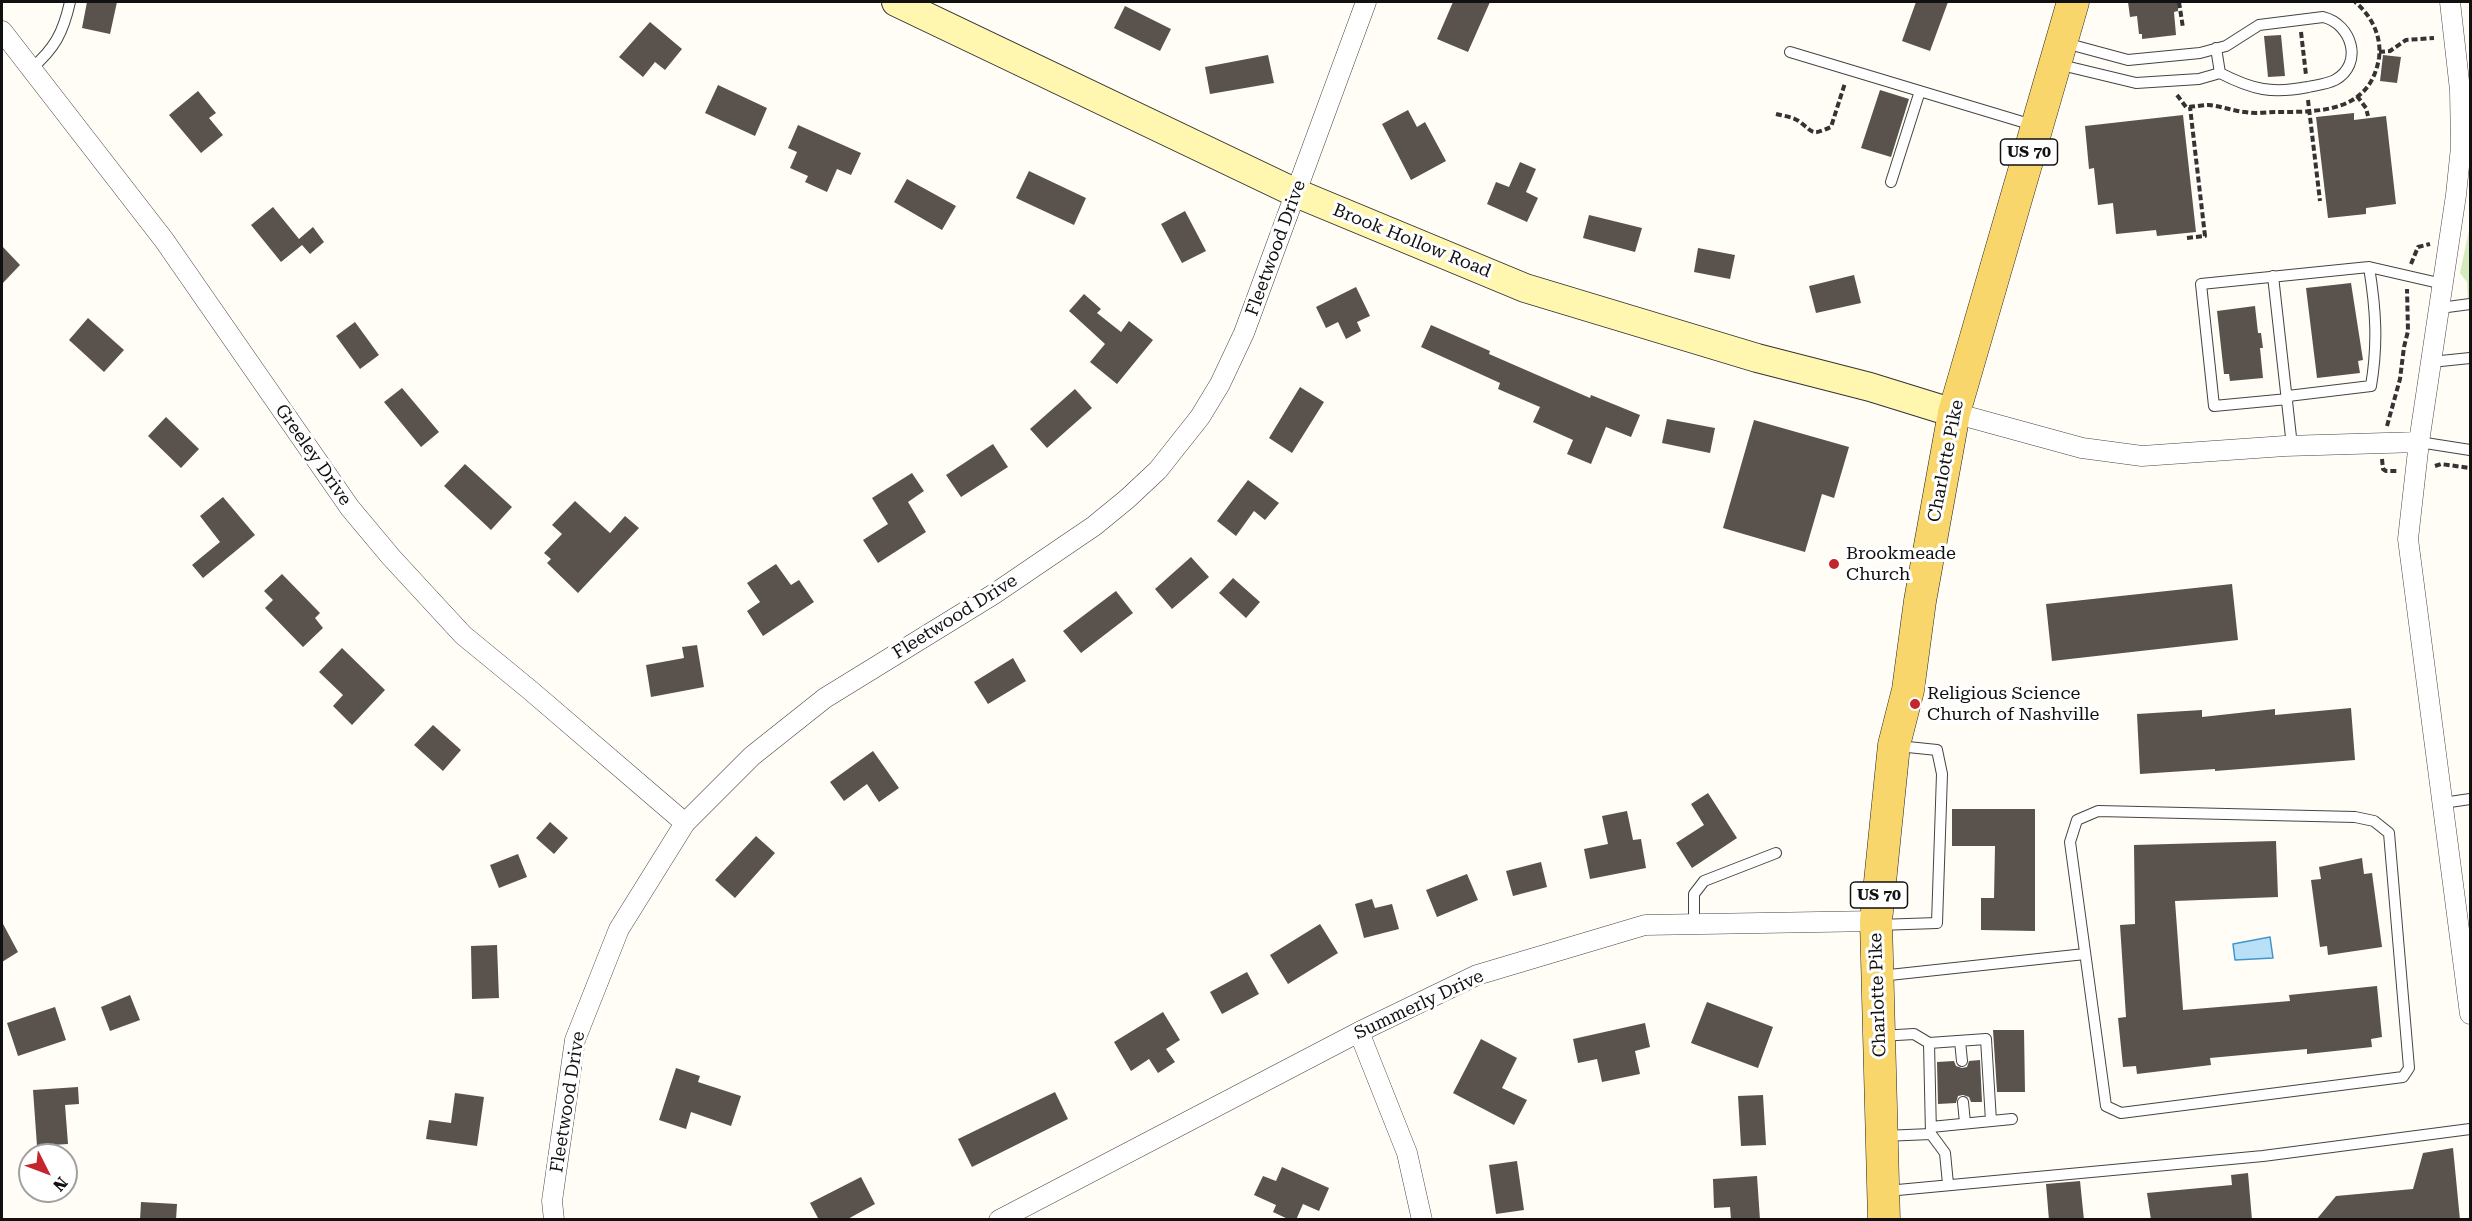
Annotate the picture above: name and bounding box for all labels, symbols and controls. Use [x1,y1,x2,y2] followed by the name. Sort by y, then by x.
[2000,139,2058,165] road number: US 70
[1241,177,1311,319] street label: Fleetwood Drive
[1330,199,1494,283] street label: Brook Hollow Road
[1924,398,1968,524] street label: Charlotte Pike
[270,400,356,510] street label: Greeley Drive
[1846,543,1956,586] place label: Brookmeade Church
[1827,557,1841,571] marker: Brookmeade Church
[889,570,1021,664] street label: Fleetwood Drive
[1927,683,2099,726] place label: Religious Science Church of Nashville
[1908,697,1922,711] marker: Religious Science Church of Nashville
[1850,882,1908,908] road number: US 70
[1865,933,1891,1057] street label: Charlotte Pike
[1351,966,1487,1044] street label: Summerly Drive
[546,1030,590,1174] street label: Fleetwood Drive
[18,1143,78,1203] north arrow
[49,1173,71,1195] text: N

